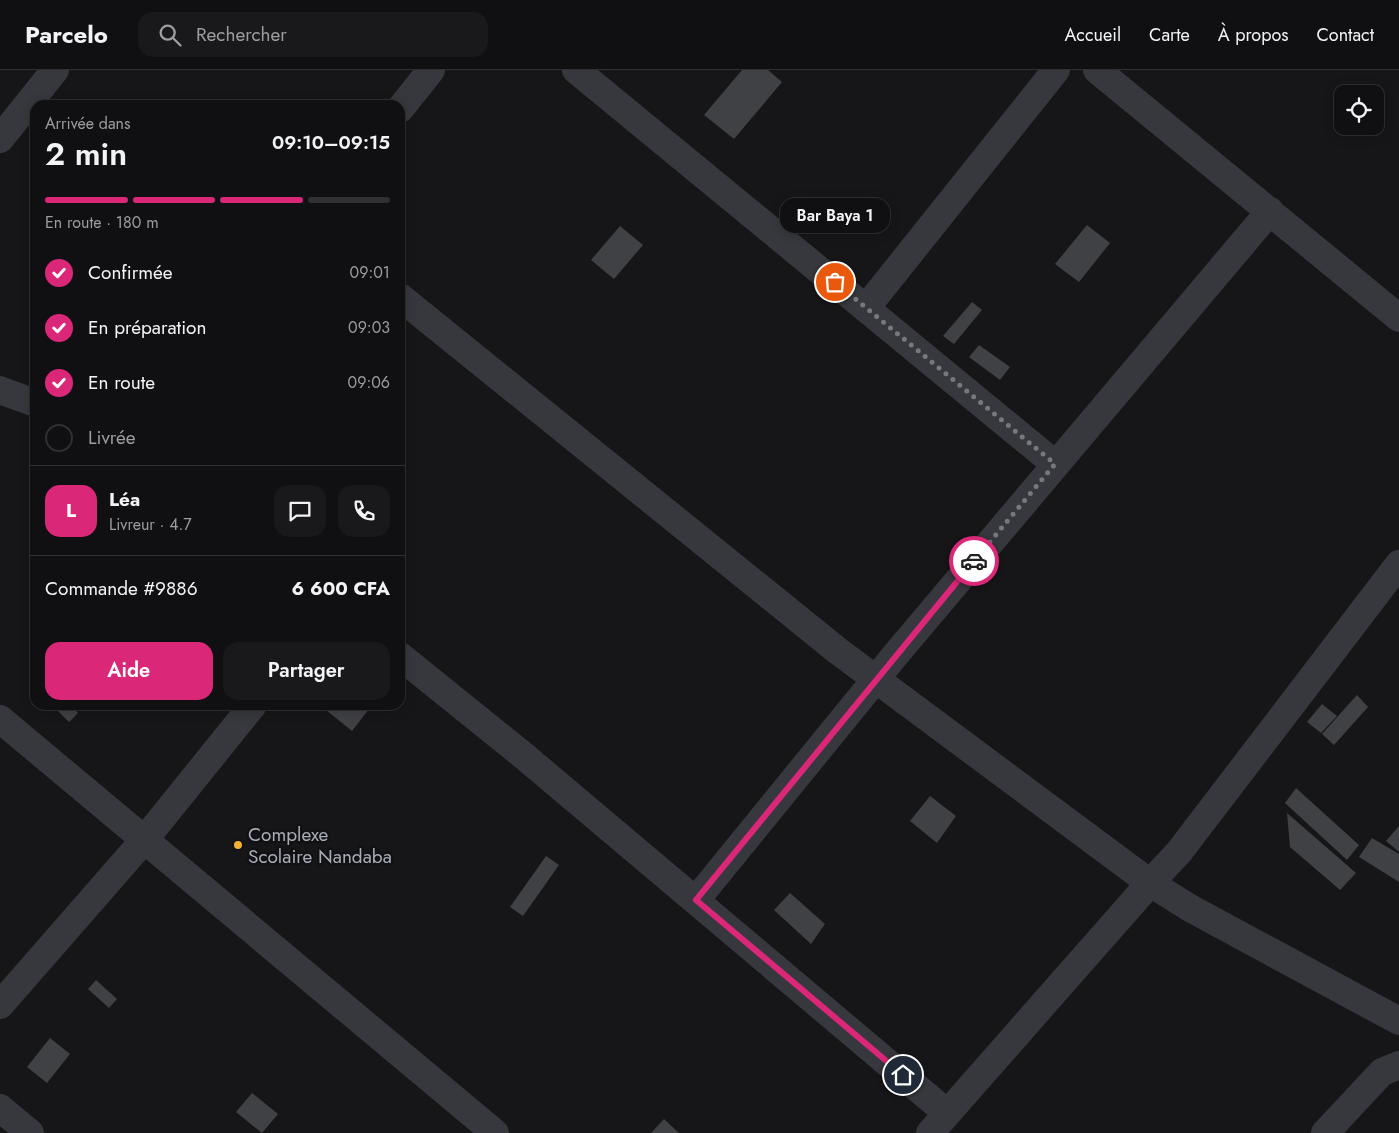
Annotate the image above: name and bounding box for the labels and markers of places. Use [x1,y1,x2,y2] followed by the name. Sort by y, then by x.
[780,197,890,232] callout: Bar Baya 1
[814,261,856,303] pin
[248,821,392,870] place label: Complexe Scolaire Nandaba
[232,839,244,851] marker: Complexe Scolaire Nandaba
[882,1054,924,1096] pin

